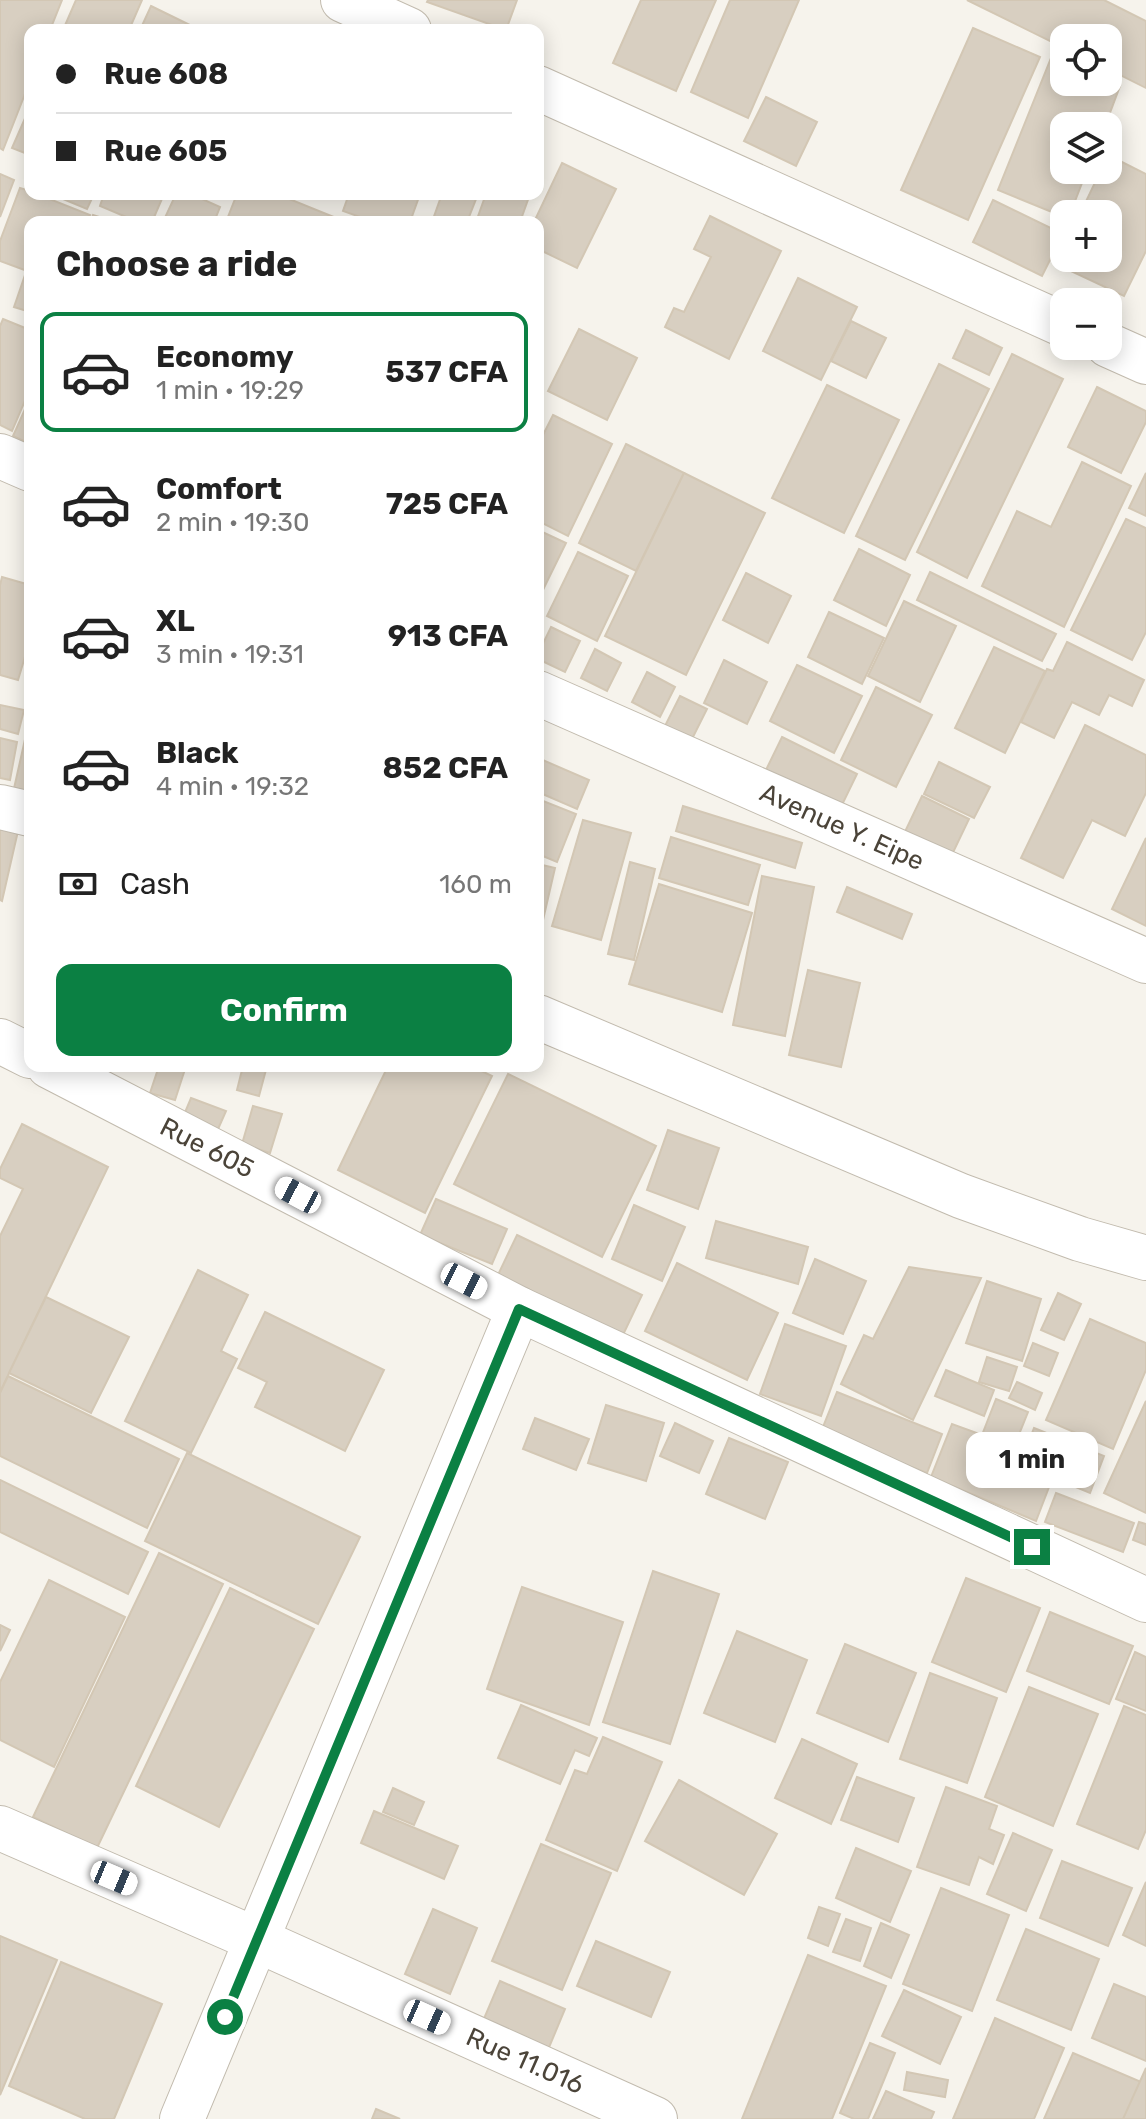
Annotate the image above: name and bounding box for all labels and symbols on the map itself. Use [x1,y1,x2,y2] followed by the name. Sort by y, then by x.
[755,777,929,877] street label: Avenue Y. Eipe
[155,1111,259,1185] street label: Rue 605
[271,1173,325,1217] car
[437,1259,491,1303] car
[966,1431,1098,1487] callout: 1 min
[1014,1529,1050,1565] route end
[87,1858,141,1898] car
[400,1996,454,2038] car
[207,1999,243,2035] route start
[461,2021,589,2101] street label: Rue 11.016

